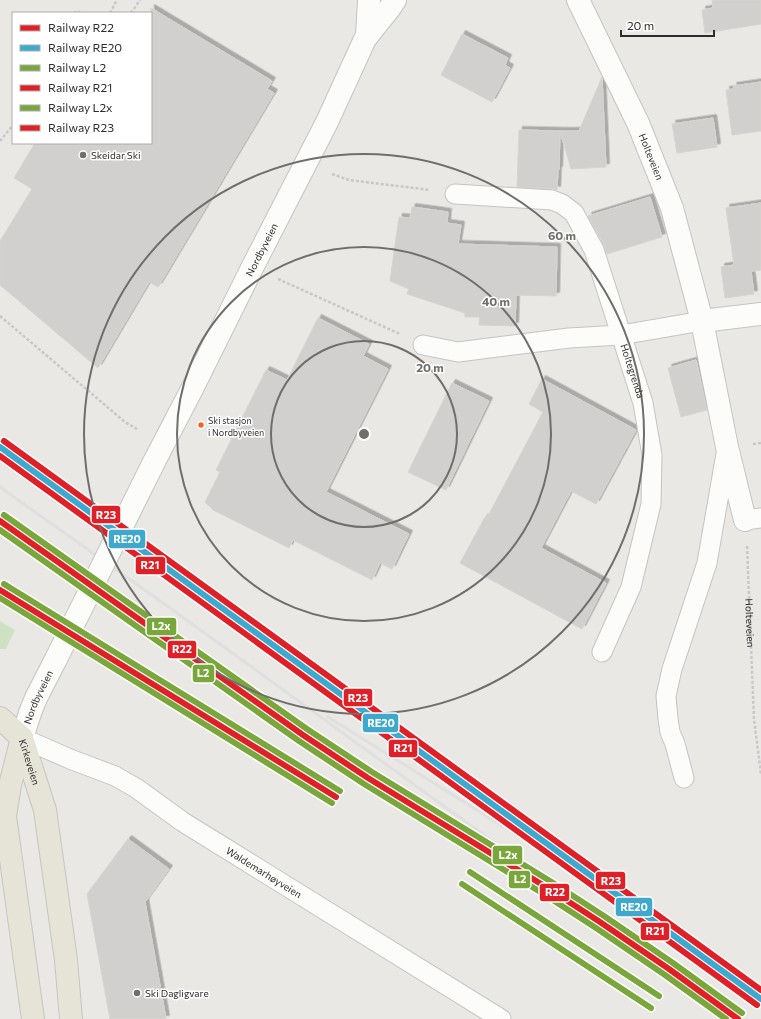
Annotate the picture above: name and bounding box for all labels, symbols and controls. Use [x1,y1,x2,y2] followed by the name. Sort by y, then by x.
[12,12,152,144] legend
[621,12,714,38] scale bar
[627,18,654,32] text: 20 m
[48,20,114,34] text: Railway R22
[48,40,122,54] text: Railway RE20
[48,60,106,74] text: Railway L2
[48,80,112,94] text: Railway R21
[48,100,113,114] text: Railway L2x
[48,120,114,134] text: Railway R23
[637,132,666,182] street label: Holteveien
[91,149,141,161] place label: Skeidar Ski
[78,150,88,160] marker: Skeidar Ski
[243,221,280,278] street label: Nordbyveien
[548,228,576,242] text: 60 m
[482,294,510,308] text: 40 m
[618,342,647,400] street label: Holtegrenda
[416,360,444,374] text: 20 m
[208,415,264,438] place label: Ski stasjon i Nordbyveien
[196,420,206,430] marker: Ski stasjon i Nordbyveien
[357,427,371,441] centre of rings
[91,505,121,524] line badge: R23
[96,508,116,521] text: R23
[108,529,146,549] line badge: RE20
[113,532,141,545] text: RE20
[135,556,166,575] line badge: R21
[141,558,159,571] text: R21
[743,598,757,648] street label: Holteveien
[146,617,177,636] line badge: L2x
[152,619,171,632] text: L2x
[167,640,197,659] line badge: R22
[172,642,192,655] text: R22
[192,664,215,683] line badge: L2
[197,666,209,679] text: L2
[21,668,55,726] street label: Nordbyveien
[343,688,373,707] line badge: R23
[348,691,368,704] text: R23
[362,713,399,733] line badge: RE20
[367,716,395,729] text: RE20
[17,737,43,786] street label: Kirkeveien
[388,739,418,758] line badge: R21
[394,741,412,754] text: R21
[224,844,304,900] street label: Waldemarhøyveien
[492,845,523,865] line badge: L2x
[499,848,518,861] text: L2x
[508,870,531,889] line badge: L2
[595,871,626,890] line badge: R23
[514,872,526,885] text: L2
[601,874,621,887] text: R23
[539,883,570,902] line badge: R22
[545,885,565,898] text: R22
[615,897,653,917] line badge: RE20
[620,900,648,913] text: RE20
[640,922,670,941] line badge: R21
[646,924,664,937] text: R21
[145,987,209,999] place label: Ski Dagligvare
[132,988,142,998] marker: Ski Dagligvare

